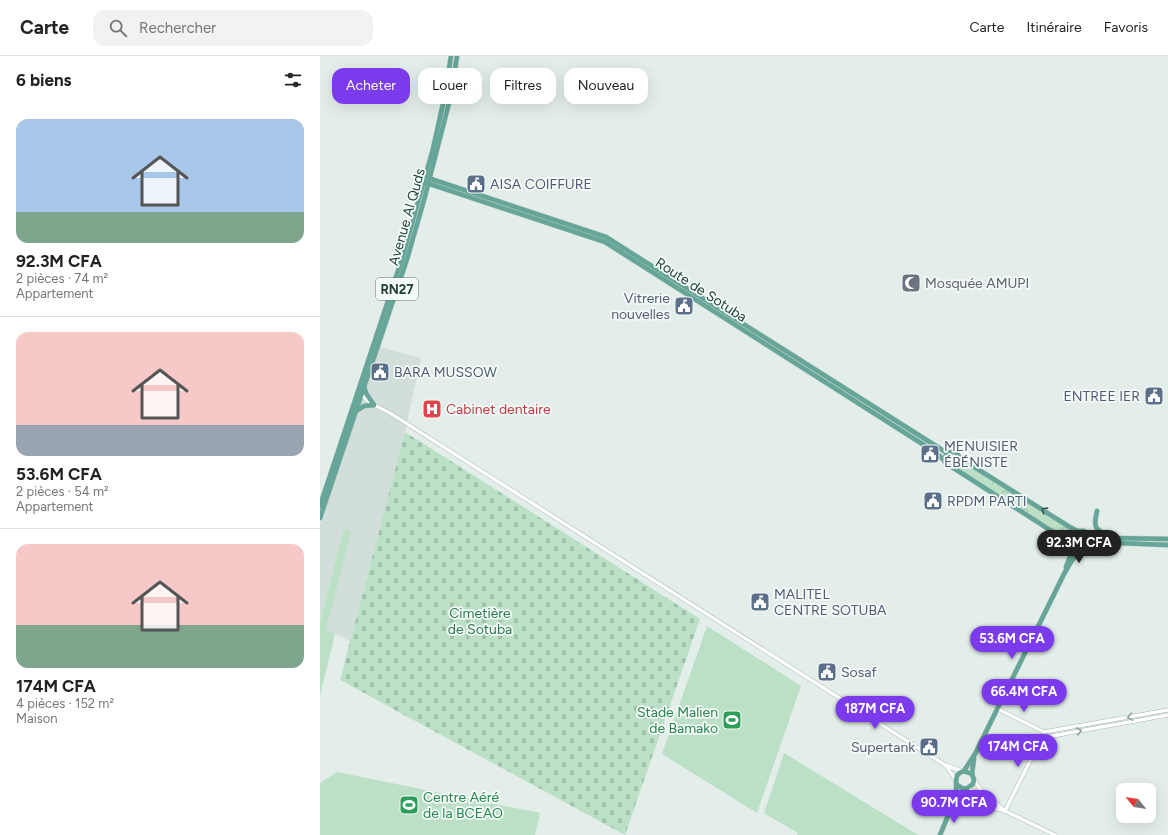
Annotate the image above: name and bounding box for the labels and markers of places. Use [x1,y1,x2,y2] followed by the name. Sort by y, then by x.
[465,173,487,195] public building icon: AISA COIFFURE
[490,176,592,193] place label: AISA COIFFURE
[900,272,922,294] mosque icon: Mosquée AMUPI
[925,275,1029,292] place label: Mosquée AMUPI
[611,290,670,323] place label: Vitrerie nouvelles
[673,295,695,317] public building icon: Vitrerie nouvelles
[369,361,391,383] public building icon: BARA MUSSOW
[394,364,497,381] place label: BARA MUSSOW
[1143,385,1165,407] public building icon: ENTREE IER
[1064,388,1140,405] place label: ENTREE IER
[421,398,443,420] hospital icon: Cabinet dentaire
[446,401,551,418] place label: Cabinet dentaire
[944,438,1018,471] place label: MENUISIER ÉBÉNISTE
[919,443,941,465] public building icon: MENUISIER ÉBÉNISTE
[922,490,944,512] public building icon: RPDM PARTI
[947,493,1027,510] place label: RPDM PARTI
[1033,530,1125,564] pin: 92.3M CFA
[774,586,887,619] place label: MALITEL CENTRE SOTUBA
[749,591,771,613] public building icon: MALITEL CENTRE SOTUBA
[966,626,1058,660] pin: 53.6M CFA
[816,661,838,683] public building icon: Sosaf
[841,664,877,681] place label: Sosaf
[978,679,1070,713] pin: 66.4M CFA
[834,696,916,730] pin: 187M CFA
[637,704,718,737] place label: Stade Malien de Bamako
[721,709,743,731] sports icon: Stade Malien de Bamako
[977,734,1059,768] pin: 174M CFA
[918,736,940,758] public building icon: Supertank
[851,739,915,756] place label: Supertank
[423,789,503,822] place label: Centre Aéré de la BCEAO
[908,790,1000,824] pin: 90.7M CFA
[398,794,420,816] sports icon: Centre Aéré de la BCEAO

